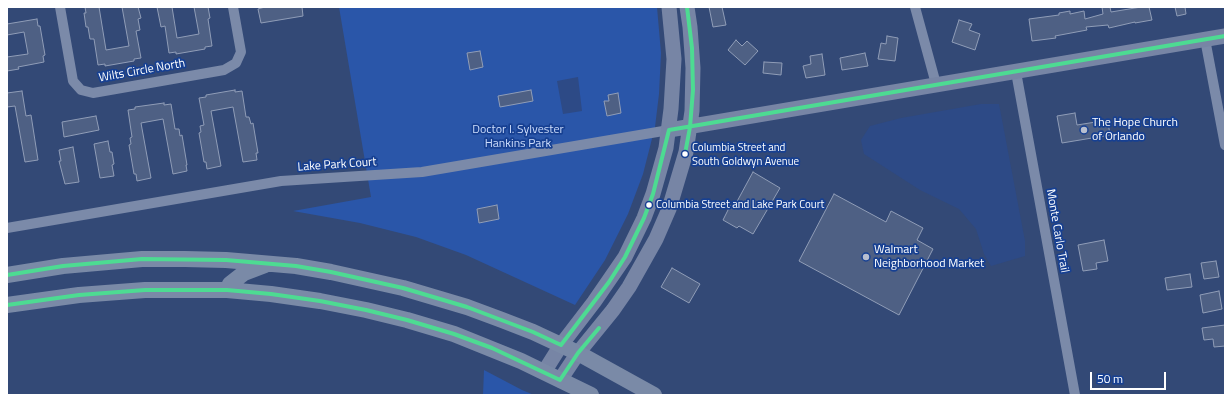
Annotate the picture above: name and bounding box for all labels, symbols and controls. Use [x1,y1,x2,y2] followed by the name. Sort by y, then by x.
[98,56,186,86] street label: Wilts Circle North
[1092,116,1178,144] place label: The Hope Church of Orlando
[472,123,564,151] park label: Doctor I. Sylvester Hankins Park
[1079,125,1089,135] marker: The Hope Church of Orlando
[692,141,799,167] place label: Columbia Street and South Goldwyn Avenue
[680,149,690,159] marker: Columbia Street and South Goldwyn Avenue
[297,155,377,175] street label: Lake Park Court
[1043,188,1071,274] street label: Monte Carlo Trail
[656,198,824,212] place label: Columbia Street and Lake Park Court
[644,200,654,210] marker: Columbia Street and Lake Park Court
[874,243,984,271] place label: Walmart Neighborhood Market
[861,252,871,262] marker: Walmart Neighborhood Market
[1092,364,1168,390] scale bar
[1097,369,1123,388] text: 50 m

